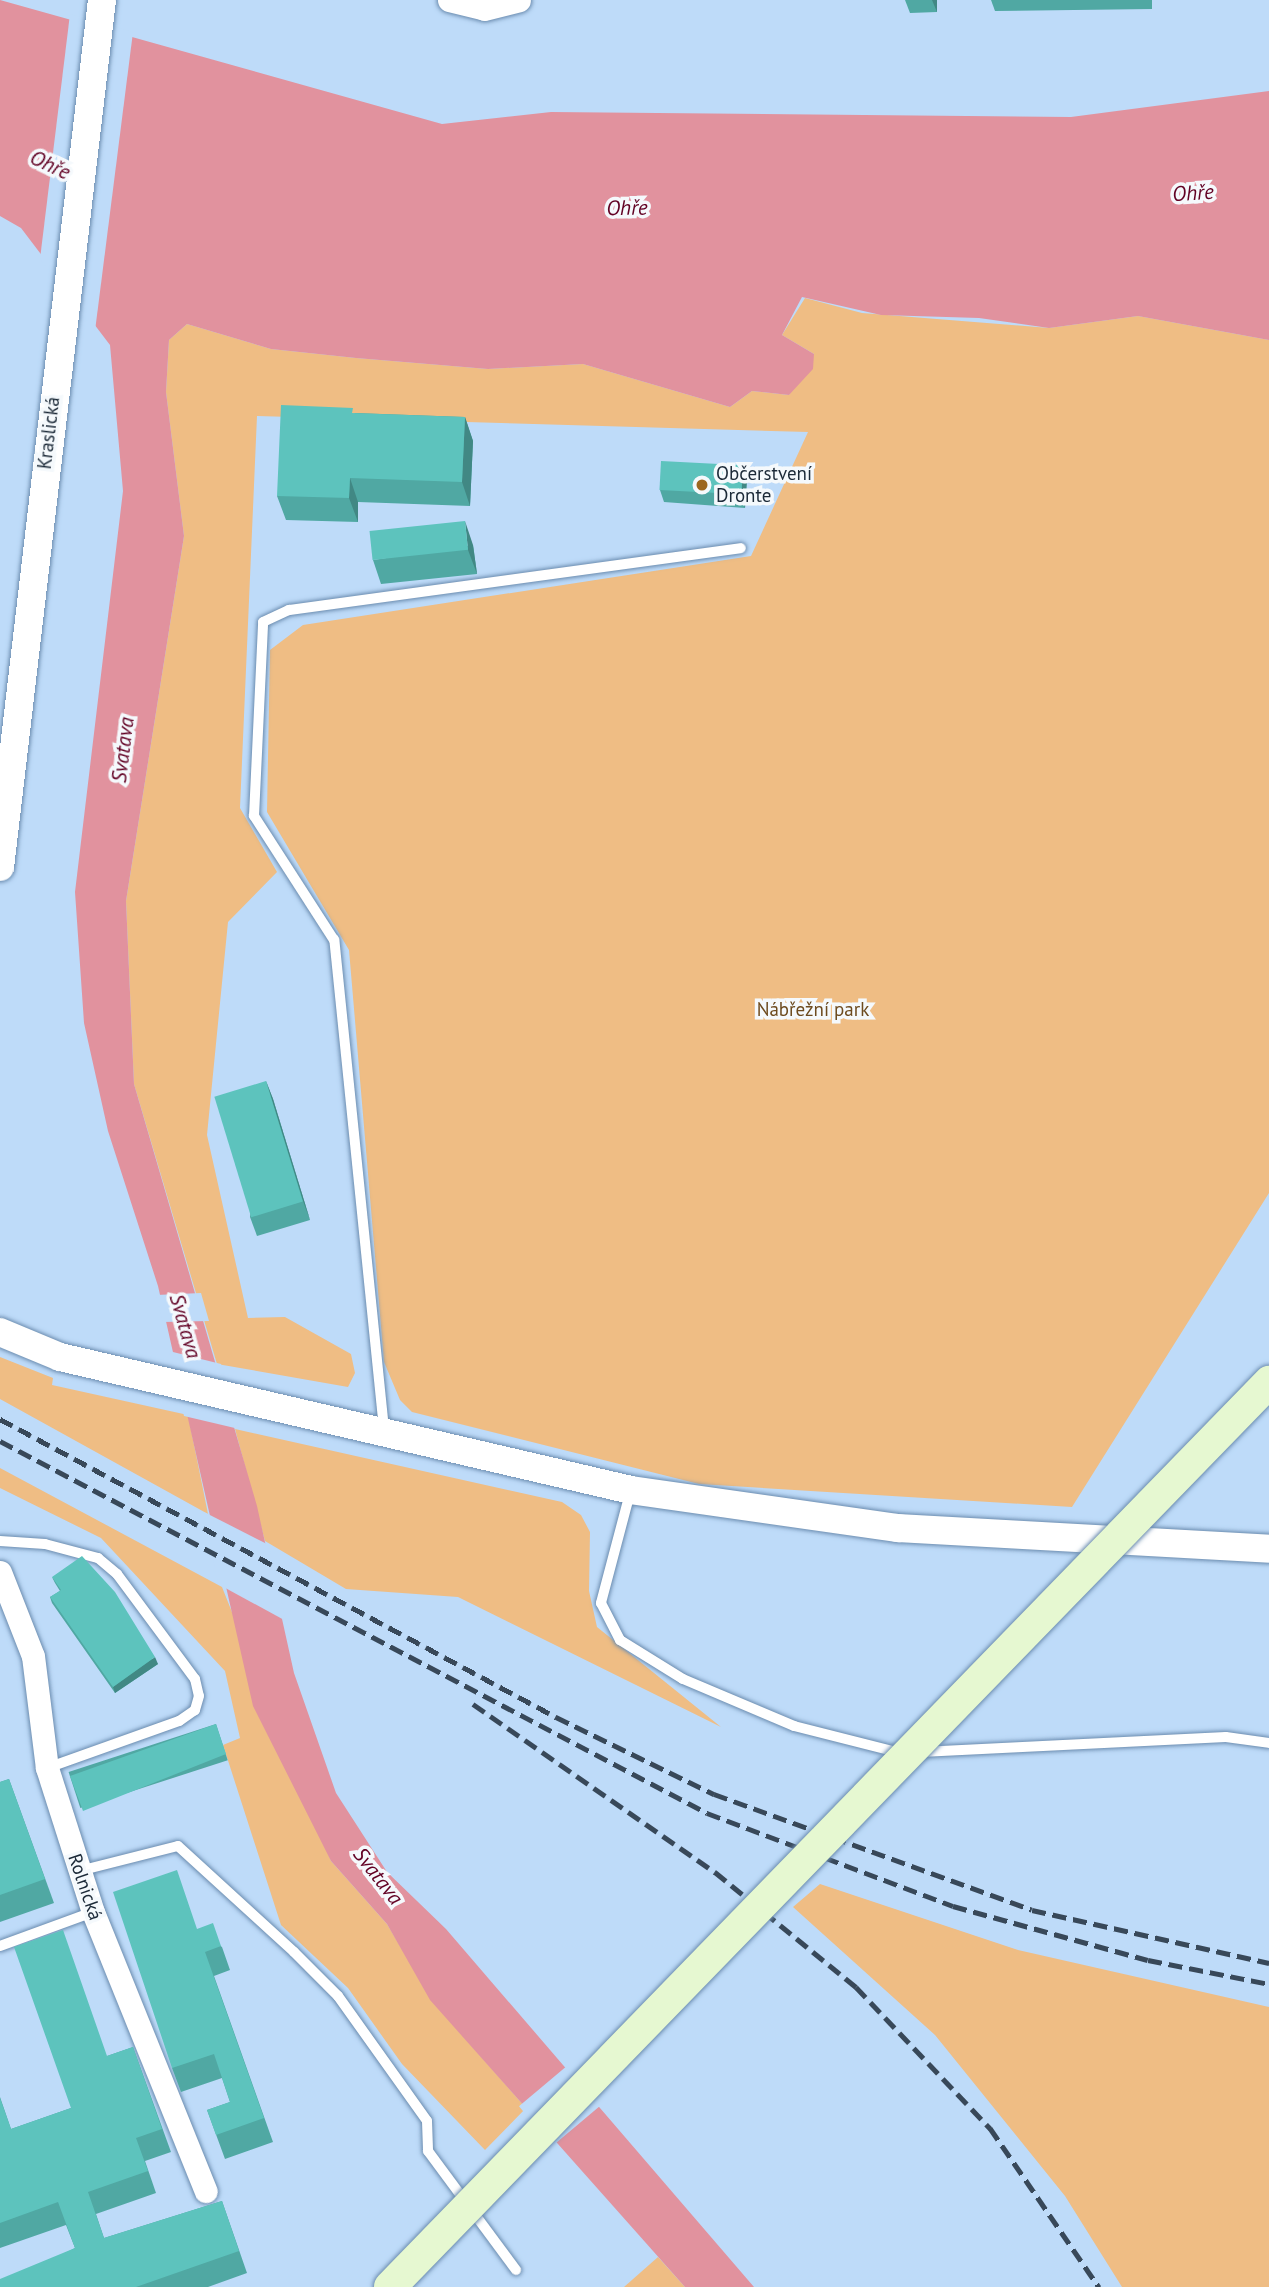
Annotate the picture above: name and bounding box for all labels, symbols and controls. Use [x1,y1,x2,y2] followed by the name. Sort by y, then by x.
[26,145,74,185] water label: Ohře
[1171,179,1215,207] water label: Ohře
[606,195,648,221] water label: Ohře
[33,396,65,470] street label: Kraslická
[716,463,812,507] place label: Občerstvení Dronte
[694,477,710,493] marker: Občerstvení Dronte
[106,716,140,784] water label: Svatava
[757,999,869,1021] park label: Nábřežní park
[164,1291,206,1361] water label: Svatava
[348,1842,408,1910] water label: Svatava
[63,1851,107,1923] street label: Rolnická

